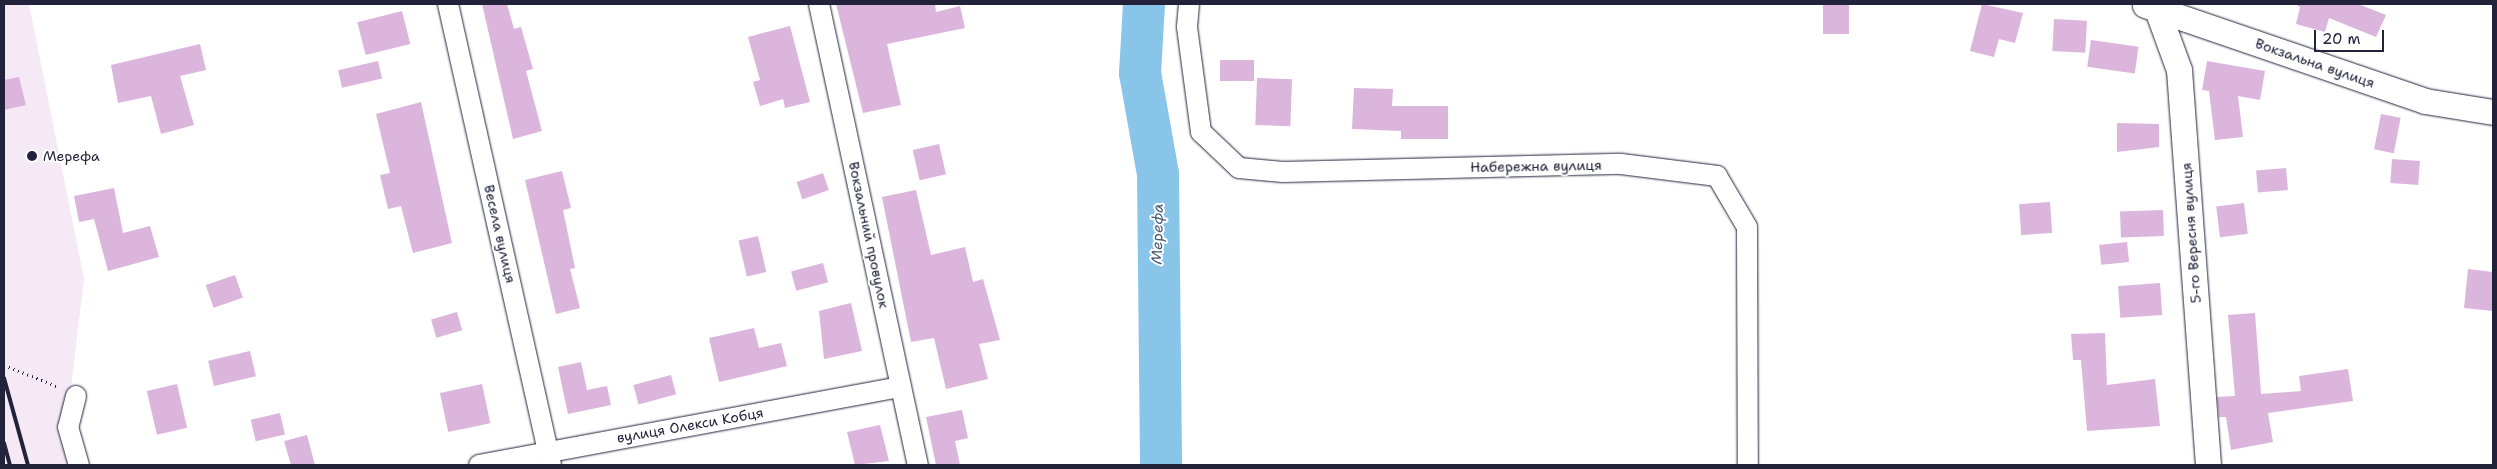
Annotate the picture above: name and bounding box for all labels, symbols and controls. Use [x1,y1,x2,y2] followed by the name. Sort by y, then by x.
[2317,20,2387,52] scale bar
[2322,29,2361,49] text: 20 m
[2253,35,2377,91] street label: Вокзальна вулиця
[43,148,100,164] place label: Мерефа
[25,149,39,163] marker: Мерефа
[1470,156,1602,176] street label: Набережна вулиця
[845,160,893,310] street label: Вокзальний провулок
[2178,162,2204,304] street label: 5-го Вересня вулиця
[481,183,519,285] street label: Весела вулиця
[1148,203,1168,265] water label: Мерефа
[615,404,765,446] street label: вулиця Олекси Кобця

